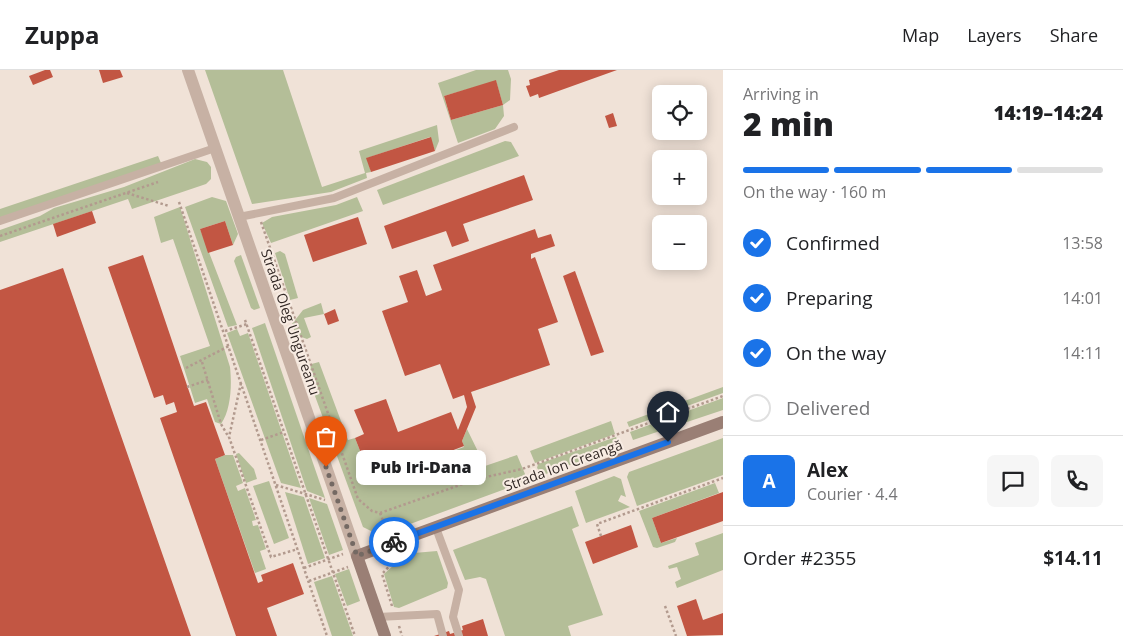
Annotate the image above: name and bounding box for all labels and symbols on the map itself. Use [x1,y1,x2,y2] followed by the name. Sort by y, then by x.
[257,246,325,398] street label: Strada Oleg Ungureanu
[647,391,689,442] pin
[305,416,347,467] pin
[501,435,625,495] street label: Strada Ion Creangă
[356,450,486,484] callout: Pub Iri-Dana
[369,517,419,567] courier

